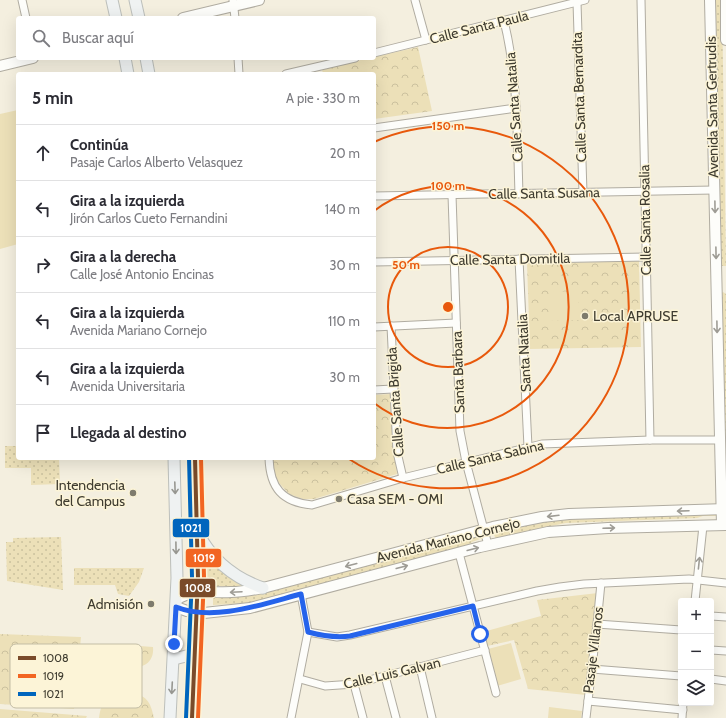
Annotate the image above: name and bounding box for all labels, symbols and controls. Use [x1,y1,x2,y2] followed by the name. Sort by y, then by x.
[428,6,531,48] street label: Calle Santa Paula
[16,16,376,60] search box
[30,27,52,49] icon: search
[62,29,134,47] text: Buscar aquí
[568,31,590,162] street label: Calle Santa Bernardita
[702,36,722,178] street label: Avenida Santa Gertrudis
[501,51,527,163] street label: Calle Santa Natalia
[32,88,73,108] text: 5 min
[286,90,360,106] text: A pie · 330 m
[432,118,464,133] text: 150 m
[70,136,128,154] text: Continúa
[32,142,54,164] icon: ahead
[330,145,360,161] text: 20 m
[70,154,243,170] text: Pasaje Carlos Alberto Velasquez
[635,164,655,276] street label: Calle Santa Rosalia
[431,178,465,193] text: 100 m
[488,183,600,203] street label: Calle Santa Susana
[70,192,184,210] text: Gira a la izquierda
[32,198,54,220] icon: left
[711,200,718,213] one-way arrow
[325,201,360,217] text: 140 m
[70,210,228,226] text: Jirón Carlos Cueto Fernandini
[712,246,719,259] one-way arrow
[70,248,176,266] text: Gira a la derecha
[450,249,570,269] street label: Calle Santa Domitila
[32,254,54,276] icon: right
[330,257,360,273] text: 30 m
[392,257,420,272] text: 50 m
[70,266,214,282] text: Calle José Antonio Encinas
[441,300,455,314] centre of rings
[70,304,184,322] text: Gira a la izquierda
[593,307,678,325] place label: Local APRUSE
[32,310,54,332] icon: left
[580,311,590,321] marker: Local APRUSE
[328,313,360,329] text: 110 m
[513,313,535,392] street label: Santa Natalia
[713,320,721,333] one-way arrow
[70,322,207,338] text: Avenida Mariano Cornejo
[448,330,468,413] street label: Santa Barbara
[382,346,408,457] street label: Calle Santa Brigida
[70,360,184,378] text: Gira a la izquierda
[32,366,54,388] icon: left
[330,369,360,385] text: 30 m
[70,378,185,394] text: Avenida Universitaria
[32,422,54,444] icon: arrive
[70,424,186,442] text: Llegada al destino
[435,436,546,478] street label: Calle Santa Sabina
[55,476,125,510] place label: Intendencia del Campus
[171,481,178,494] one-way arrow
[128,488,138,498] marker: Intendencia del Campus
[347,490,443,508] place label: Casa SEM - OMI
[334,494,344,504] marker: Casa SEM - OMI
[677,507,690,514] one-way arrow
[547,512,560,520] one-way arrow
[374,513,522,567] street label: Avenida Mariano Cornejo
[172,518,210,538] line badge: 1021
[180,521,202,535] text: 1021
[602,524,615,531] one-way arrow
[172,541,180,554] one-way arrow
[467,545,480,552] one-way arrow
[185,548,222,568] line badge: 1019
[193,551,215,565] text: 1019
[695,557,703,570] one-way arrow
[345,561,358,569] one-way arrow
[396,563,409,571] one-way arrow
[179,578,216,598] line badge: 1008
[185,581,211,595] text: 1008
[230,588,243,596] one-way arrow
[87,595,143,613] place label: Admisión
[678,598,714,706] map controls
[678,598,714,634] button: +
[146,599,156,609] marker: Admisión
[579,605,607,694] street label: Pasaje Villanos
[471,625,489,643] route start
[678,634,714,670] button: −
[165,635,183,653] route end
[10,644,142,708] legend
[43,651,69,665] text: 1008
[342,653,442,693] street label: Calle Luis Galvan
[43,669,64,683] text: 1019
[678,670,714,706] button: layers
[169,681,176,694] one-way arrow
[43,687,64,701] text: 1021

